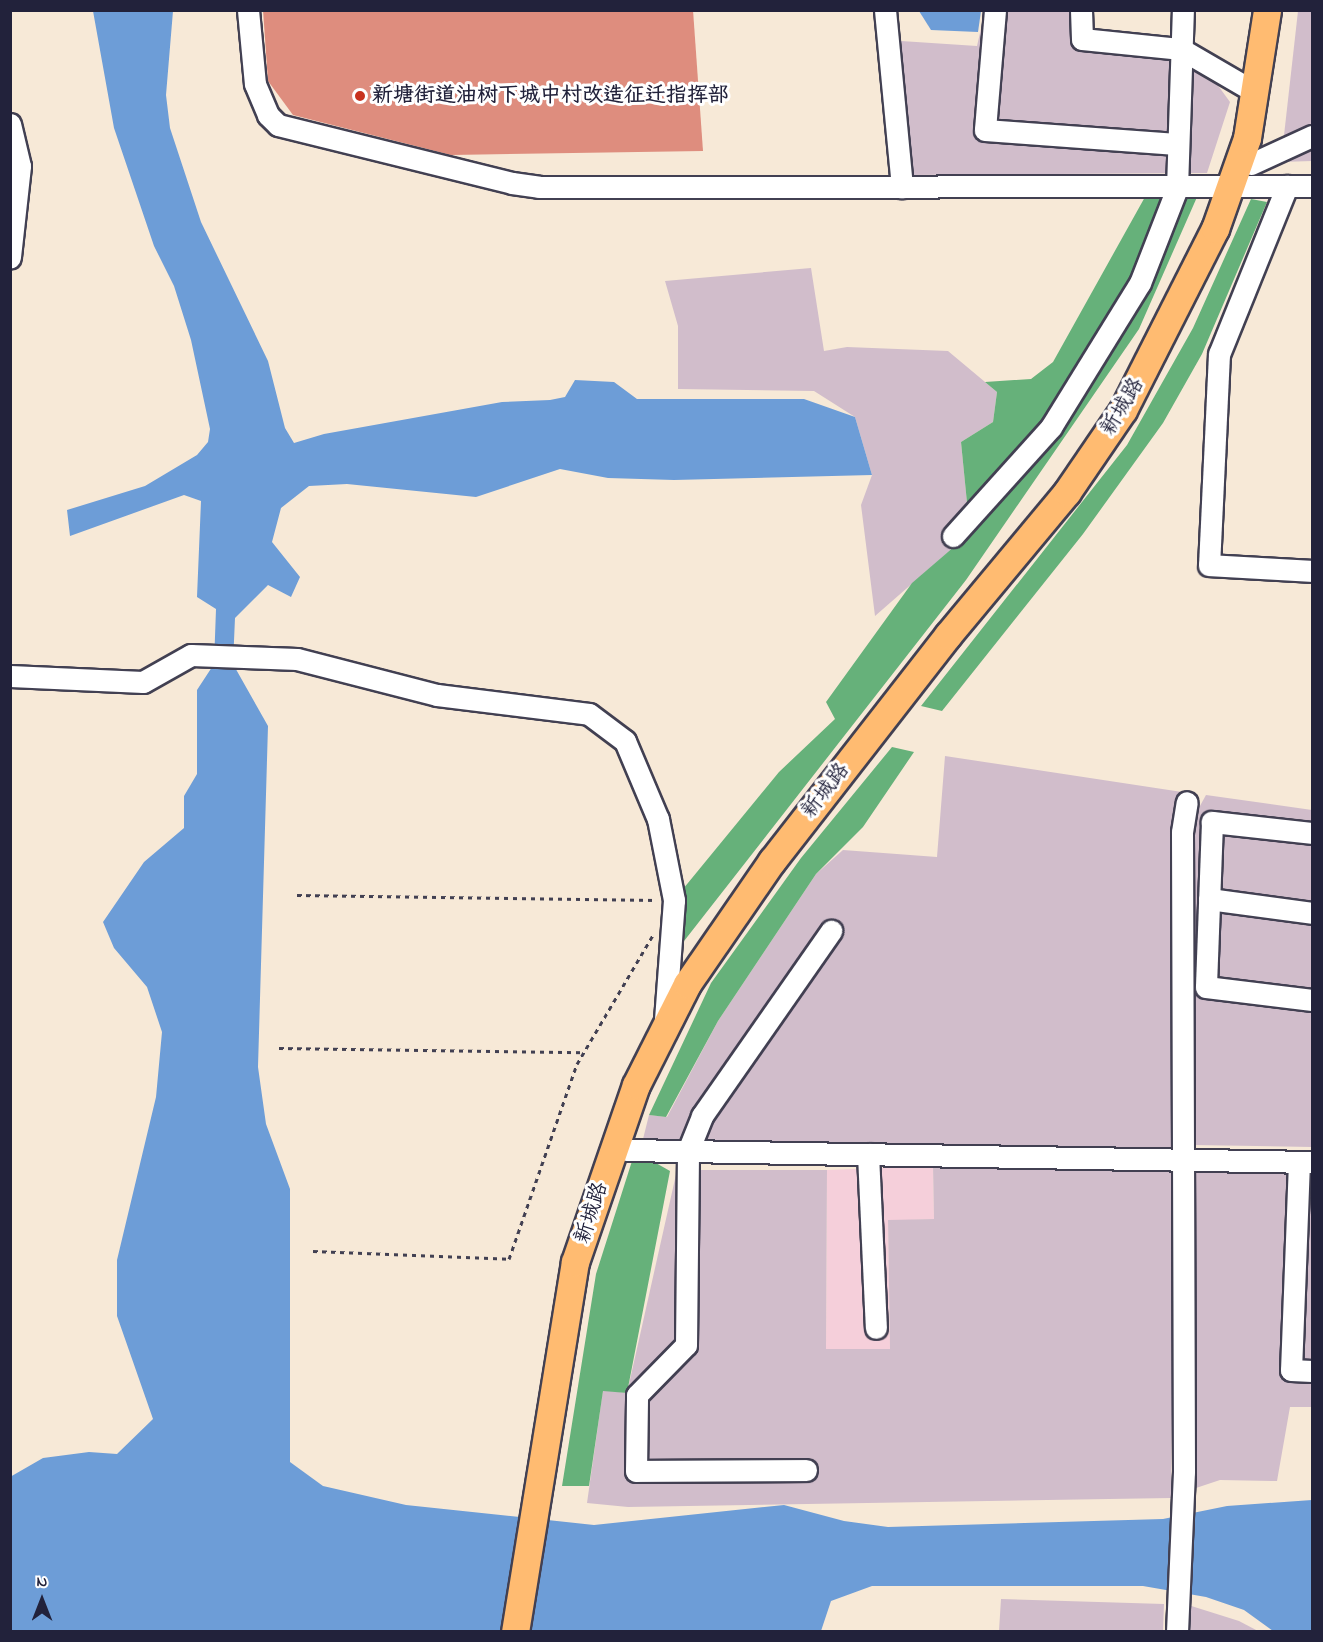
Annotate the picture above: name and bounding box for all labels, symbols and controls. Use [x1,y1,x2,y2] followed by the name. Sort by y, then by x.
[372,83,729,109] place label: 新塘街道油树下城中村改造征迁指挥部
[353,89,367,103] marker: 新塘街道油树下城中村改造征迁指挥部
[1096,374,1150,440] street label: 新城路
[797,758,855,824] street label: 新城路
[570,1179,614,1247] street label: 新城路
[12,1570,72,1630] north arrow
[37,1570,47,1594] text: N

